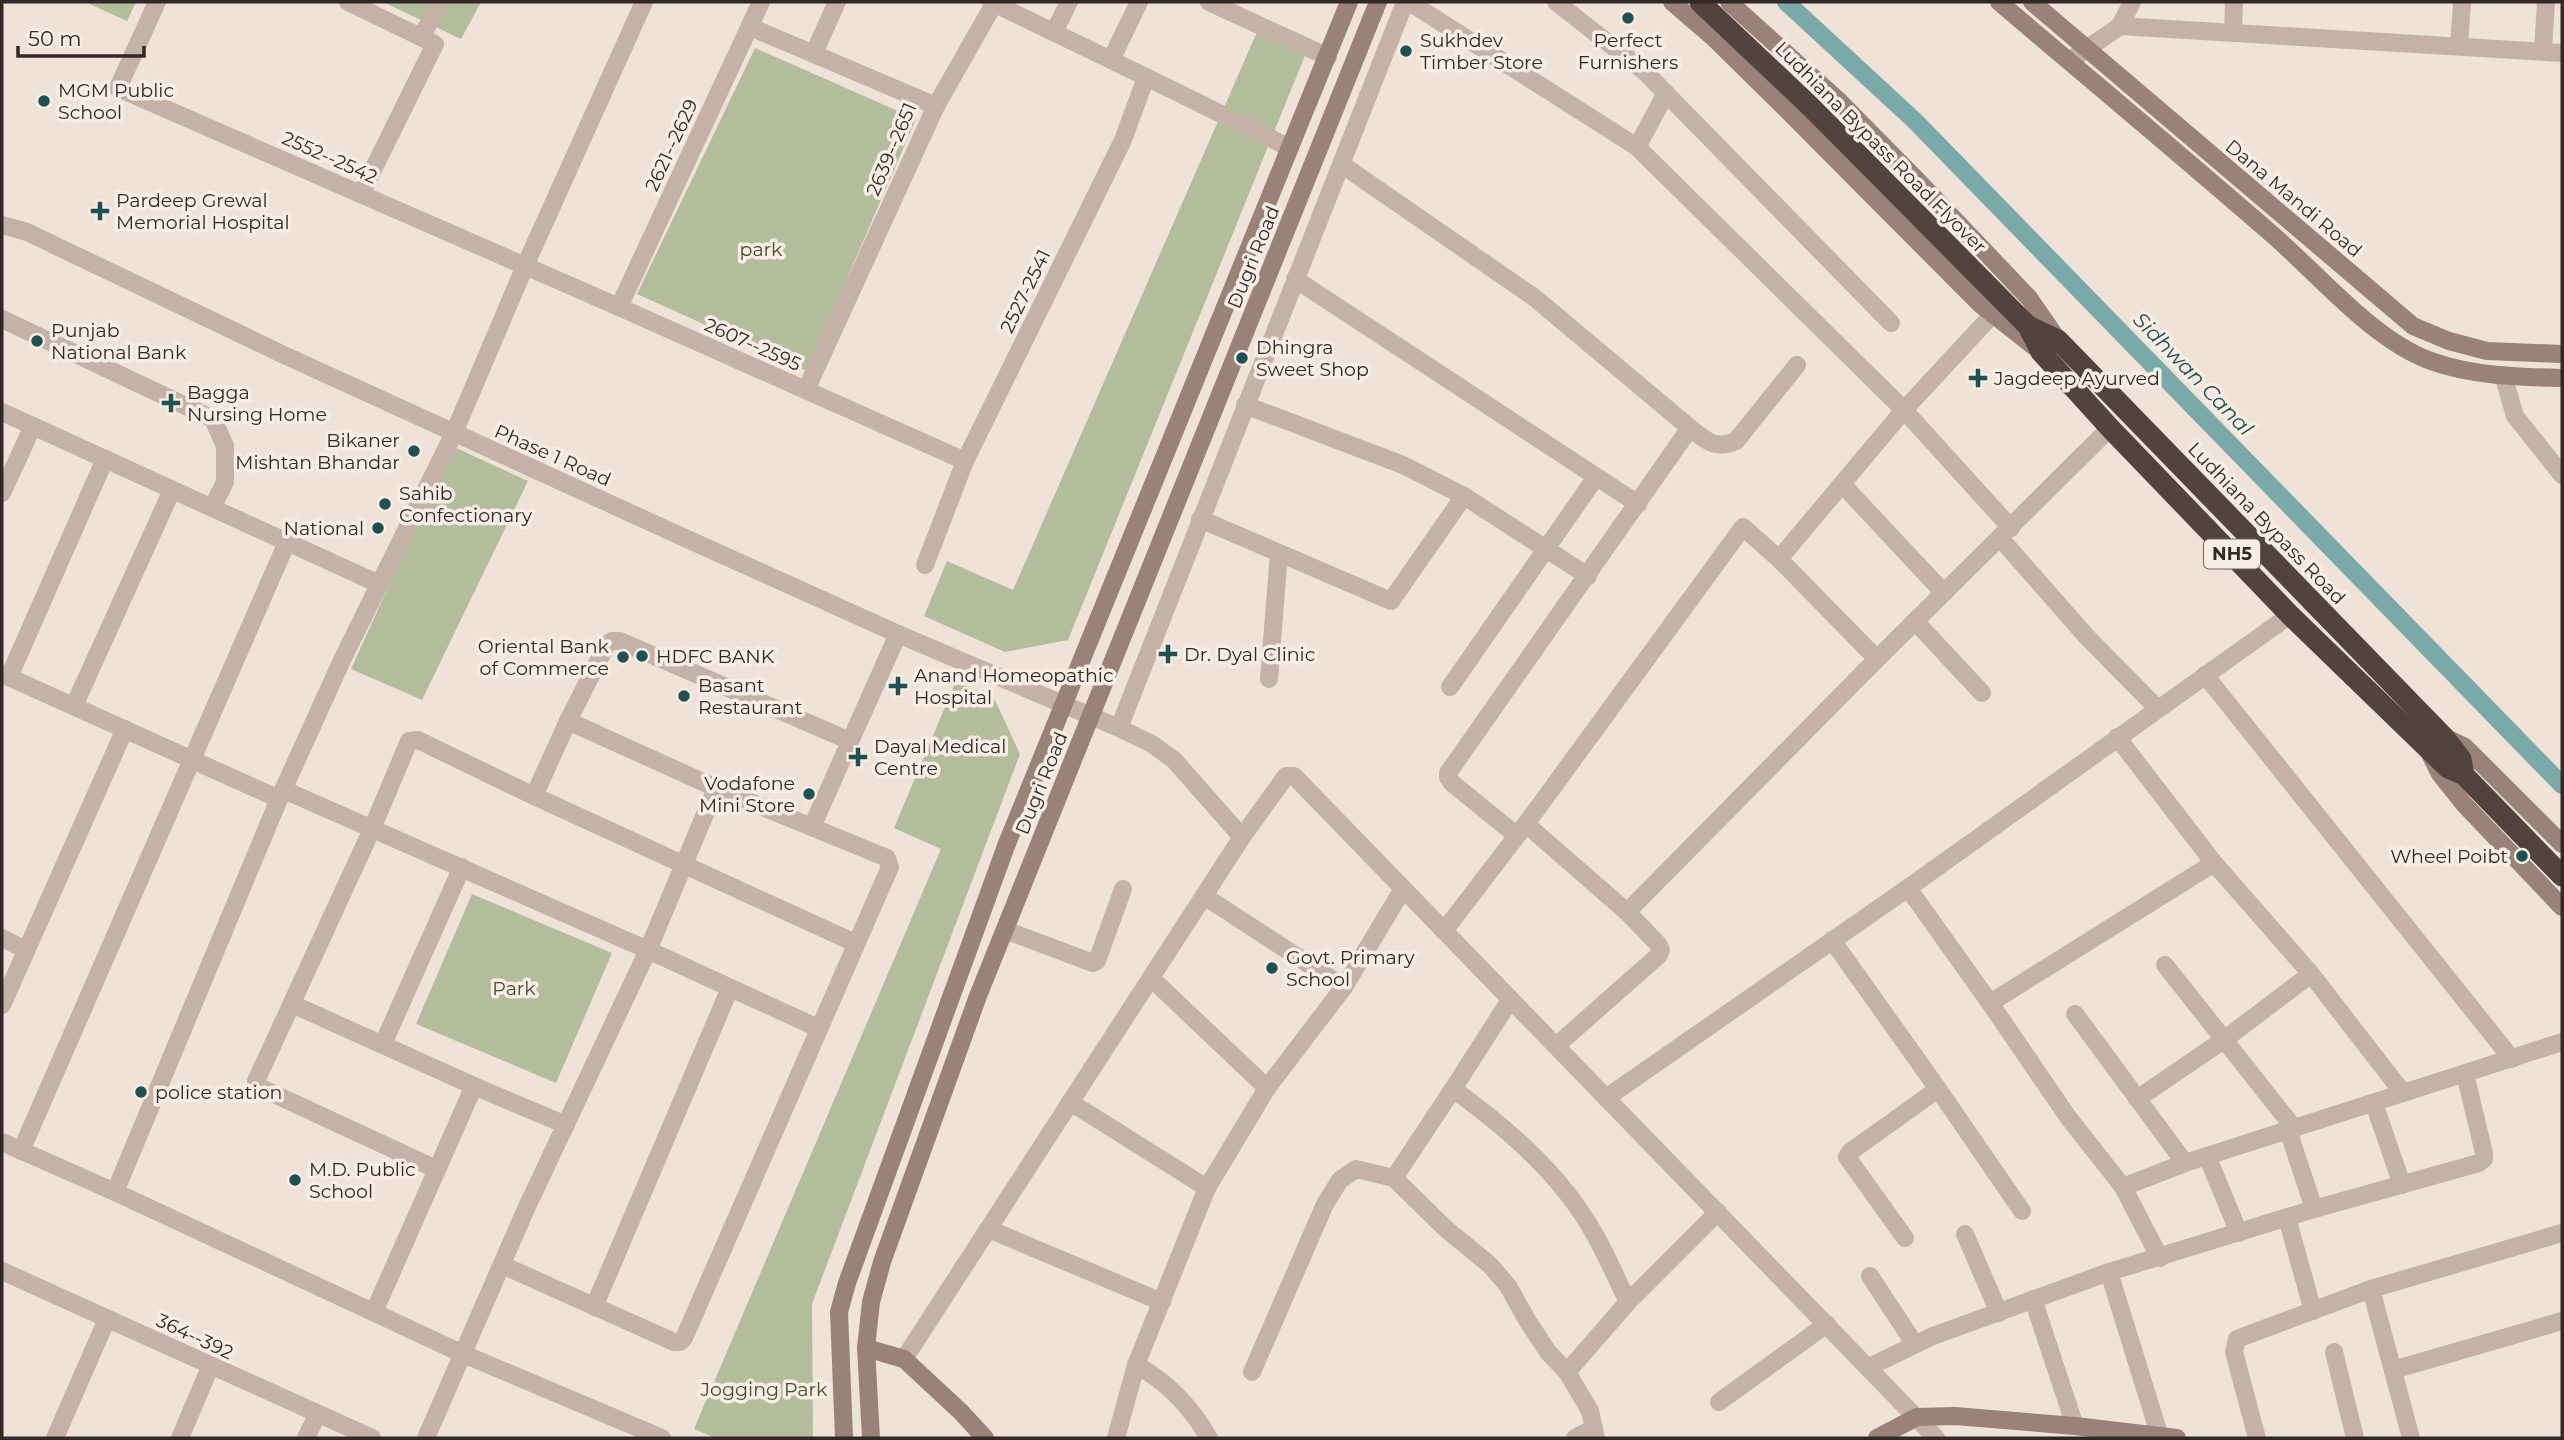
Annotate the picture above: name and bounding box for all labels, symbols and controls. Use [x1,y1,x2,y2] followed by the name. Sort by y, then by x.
[1620,10,1636,26] marker: Perfect Furnishers
[18,14,144,58] scale bar
[28,26,82,51] text: 50 m
[1420,29,1543,74] place label: Sukhdev Timber Store
[1578,29,1678,74] place label: Perfect Furnishers
[1770,37,1991,258] street label: Ludhiana Bypass Road Flyover
[1398,43,1414,59] marker: Sukhdev Timber Store
[58,79,174,124] place label: MGM Public School
[36,93,52,109] marker: MGM Public School
[640,96,703,195] street label: 2621--2629
[862,99,921,199] street label: 2639--2651
[279,126,381,189] street label: 2552--2542
[2221,135,2366,262] street label: Dana Mandi Road
[116,189,290,234] place label: Pardeep Grewal Memorial Hospital
[90,201,110,221] marker: Pardeep Grewal Memorial Hospital
[1222,202,1284,312] street label: Dugri Road
[740,238,783,261] park label: park
[995,246,1056,337] street label: 2527-2541
[2128,307,2259,441] water label: Sidhwan Canal
[701,313,805,376] street label: 2607--2595
[51,319,187,364] place label: Punjab National Bank
[29,333,45,349] marker: Punjab National Bank
[1256,336,1369,381] place label: Dhingra Sweet Shop
[1234,350,1250,366] marker: Dhingra Sweet Shop
[1993,367,2160,390] place label: Jagdeep Ayurved
[1968,368,1988,388] marker: Jagdeep Ayurved
[187,381,327,426] place label: Bagga Nursing Home
[161,393,181,413] marker: Bagga Nursing Home
[491,420,615,491] street label: Phase 1 Road
[235,429,400,474] place label: Bikaner Mishtan Bhandar
[2183,437,2350,609] street label: Ludhiana Bypass Road
[406,443,422,459] marker: Bikaner Mishtan Bhandar
[399,482,533,527] place label: Sahib Confectionary
[377,496,393,512] marker: Sahib Confectionary
[283,517,364,540] place label: National
[370,520,386,536] marker: National
[2204,540,2260,568] road number: NH5
[478,635,610,680] place label: Oriental Bank of Commerce
[1184,643,1315,666] place label: Dr. Dyal Clinic
[1158,644,1178,664] marker: Dr. Dyal Clinic
[656,645,775,668] place label: HDFC BANK
[634,648,650,664] marker: HDFC BANK
[615,649,631,665] marker: Oriental Bank of Commerce
[914,664,1114,709] place label: Anand Homeopathic Hospital
[698,674,803,719] place label: Basant Restaurant
[888,676,908,696] marker: Anand Homeopathic Hospital
[676,688,692,704] marker: Basant Restaurant
[1010,728,1072,838] street label: Dugri Road
[874,735,1006,780] place label: Dayal Medical Centre
[848,747,868,767] marker: Dayal Medical Centre
[699,772,795,817] place label: Vodafone Mini Store
[801,786,817,802] marker: Vodafone Mini Store
[2390,845,2508,868] place label: Wheel Poibt
[2514,848,2530,864] marker: Wheel Poibt
[1286,946,1415,991] place label: Govt. Primary School
[1264,960,1280,976] marker: Govt. Primary School
[492,977,536,1000] park label: Park
[155,1081,282,1104] place label: police station
[133,1084,149,1100] marker: police station
[309,1158,416,1203] place label: M.D. Public School
[287,1172,303,1188] marker: M.D. Public School
[153,1309,237,1364] street label: 364--392
[700,1378,828,1401] park label: Jogging Park

